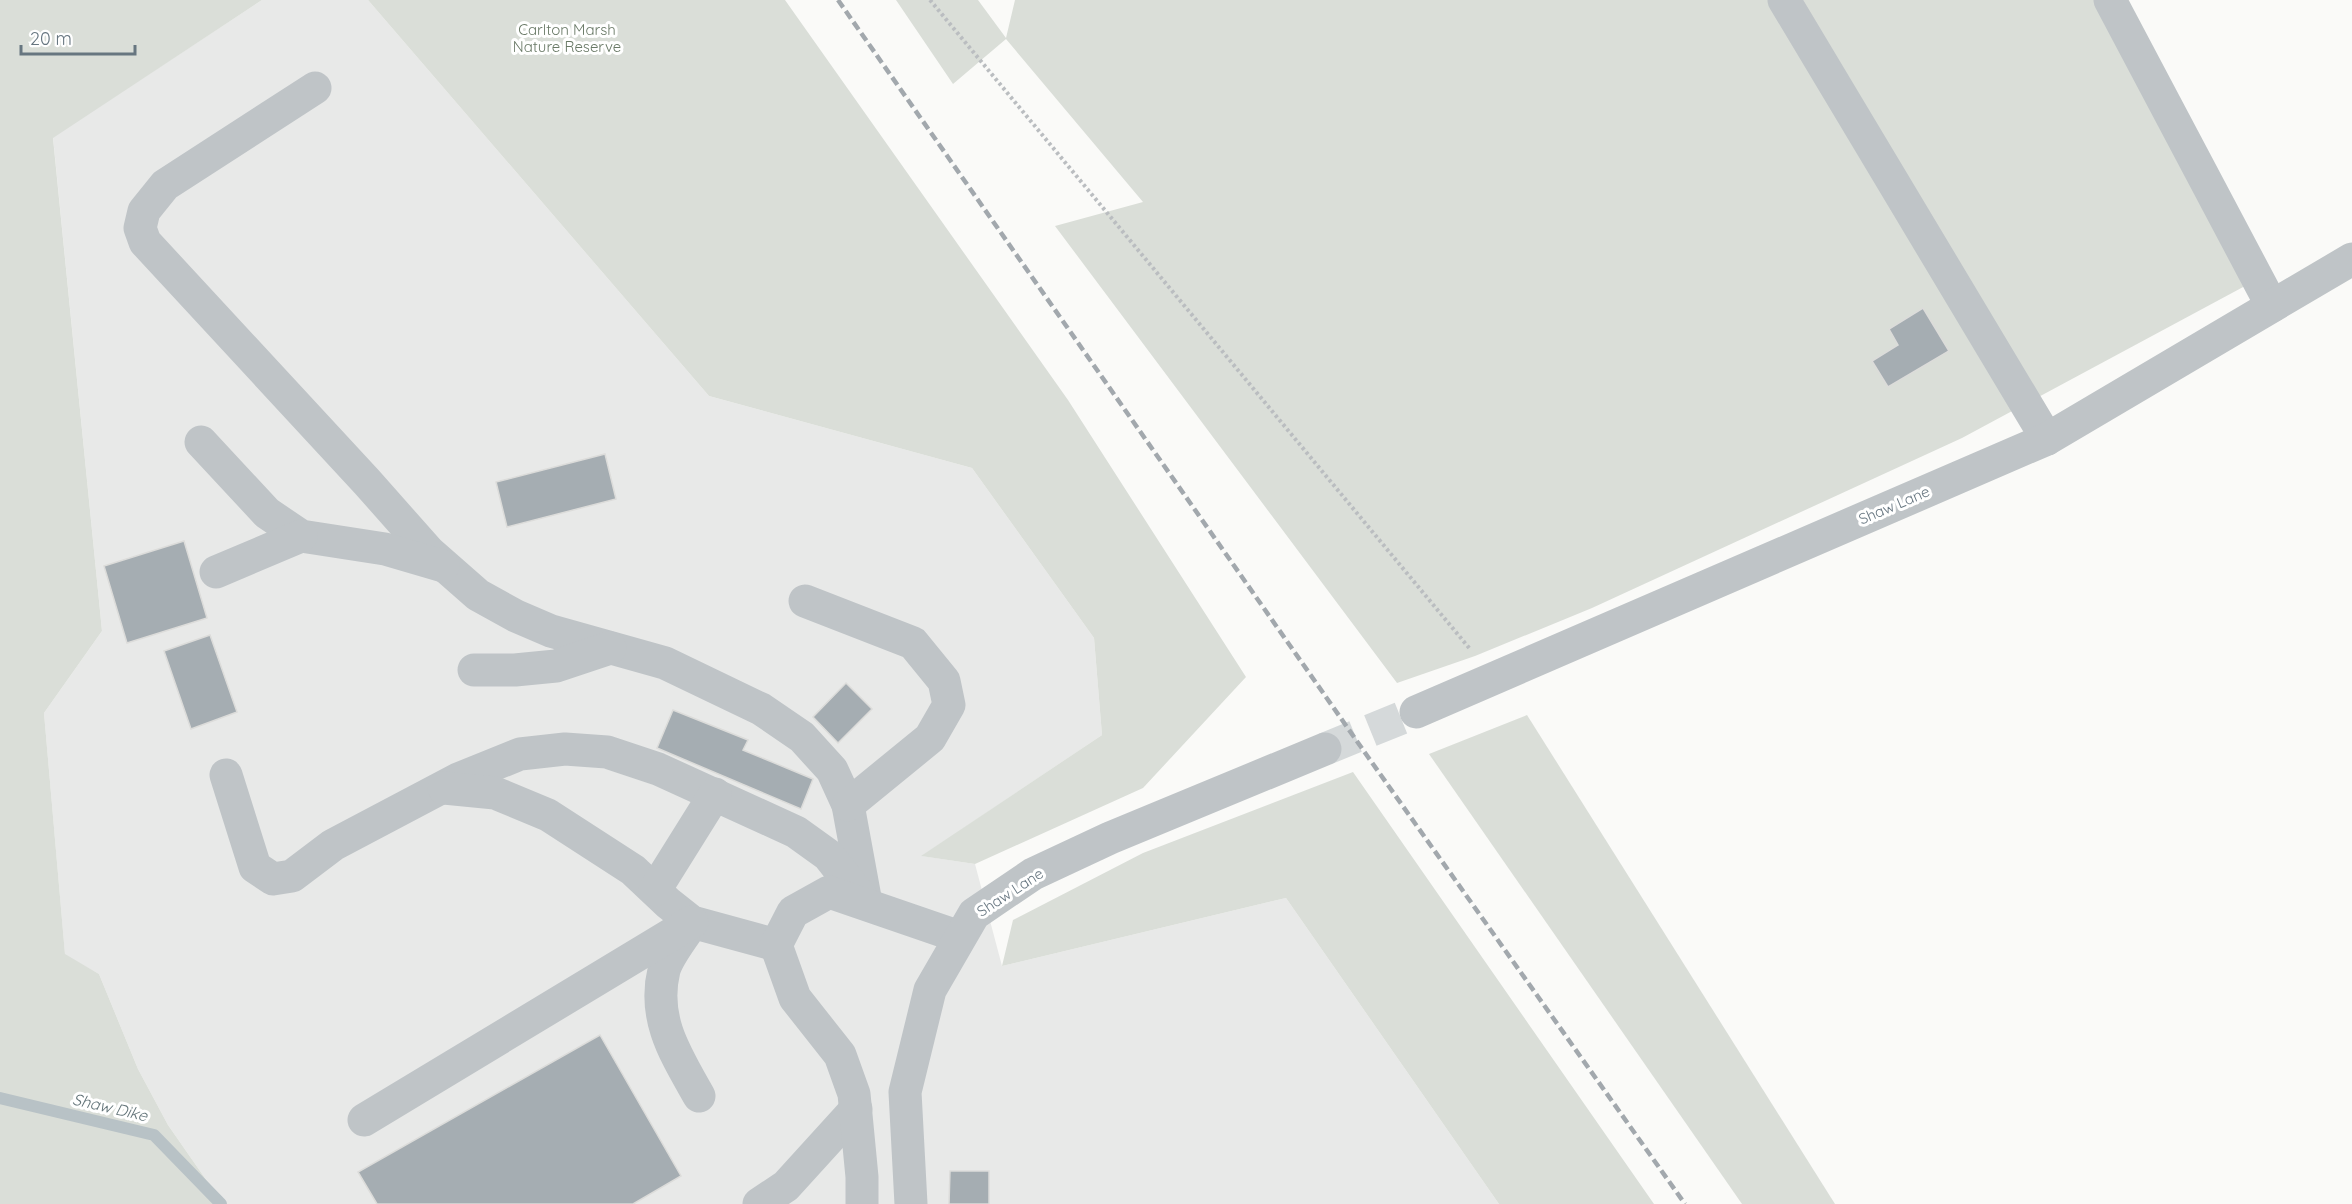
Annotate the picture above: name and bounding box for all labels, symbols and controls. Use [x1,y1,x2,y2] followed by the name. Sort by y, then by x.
[21,18,135,56] scale bar
[513,20,621,56] park label: Carlton Marsh Nature Reserve
[30,27,72,50] text: 20 m
[1856,481,1932,529] street label: Shaw Lane
[973,863,1047,921] street label: Shaw Lane
[71,1089,150,1126] water label: Shaw Dike

